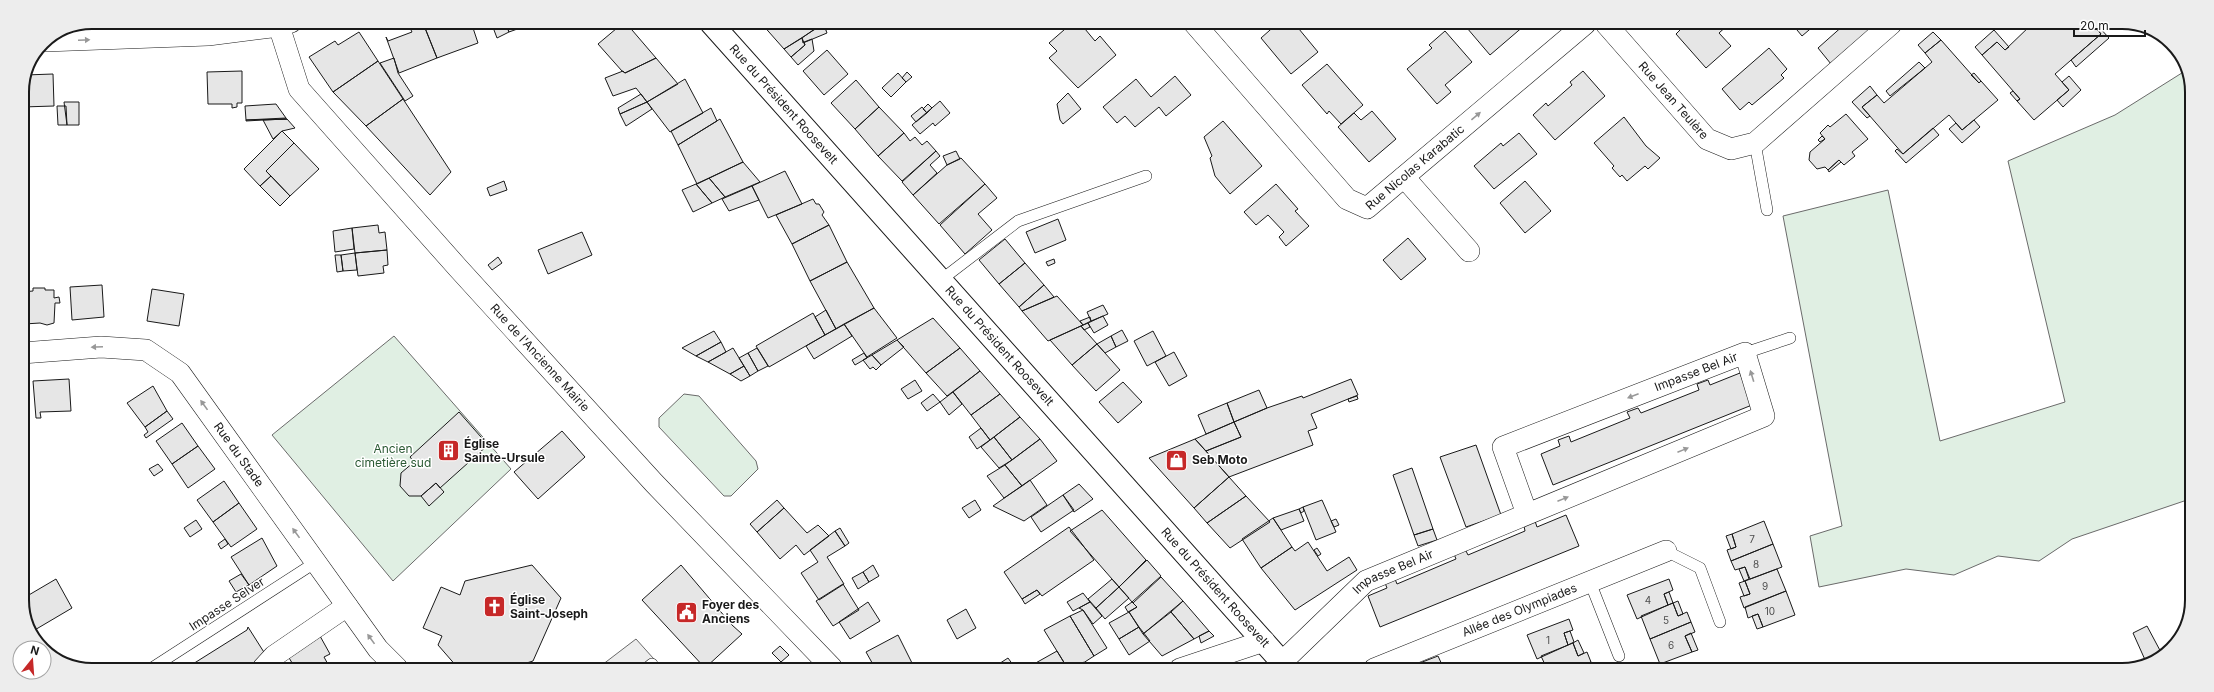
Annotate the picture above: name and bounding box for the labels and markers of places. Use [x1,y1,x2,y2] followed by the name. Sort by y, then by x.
[464,436,545,465] place label: Église Sainte-Ursule
[436,438,462,464] building icon: Église Sainte-Ursule
[1163,447,1189,473] shop icon: Seb Moto
[1192,452,1248,467] place label: Seb Moto
[510,592,588,621] place label: Église Saint-Joseph
[481,594,507,620] church icon: Église Saint-Joseph
[702,597,759,626] place label: Foyer des Anciens
[673,599,699,625] public building icon: Foyer des Anciens

